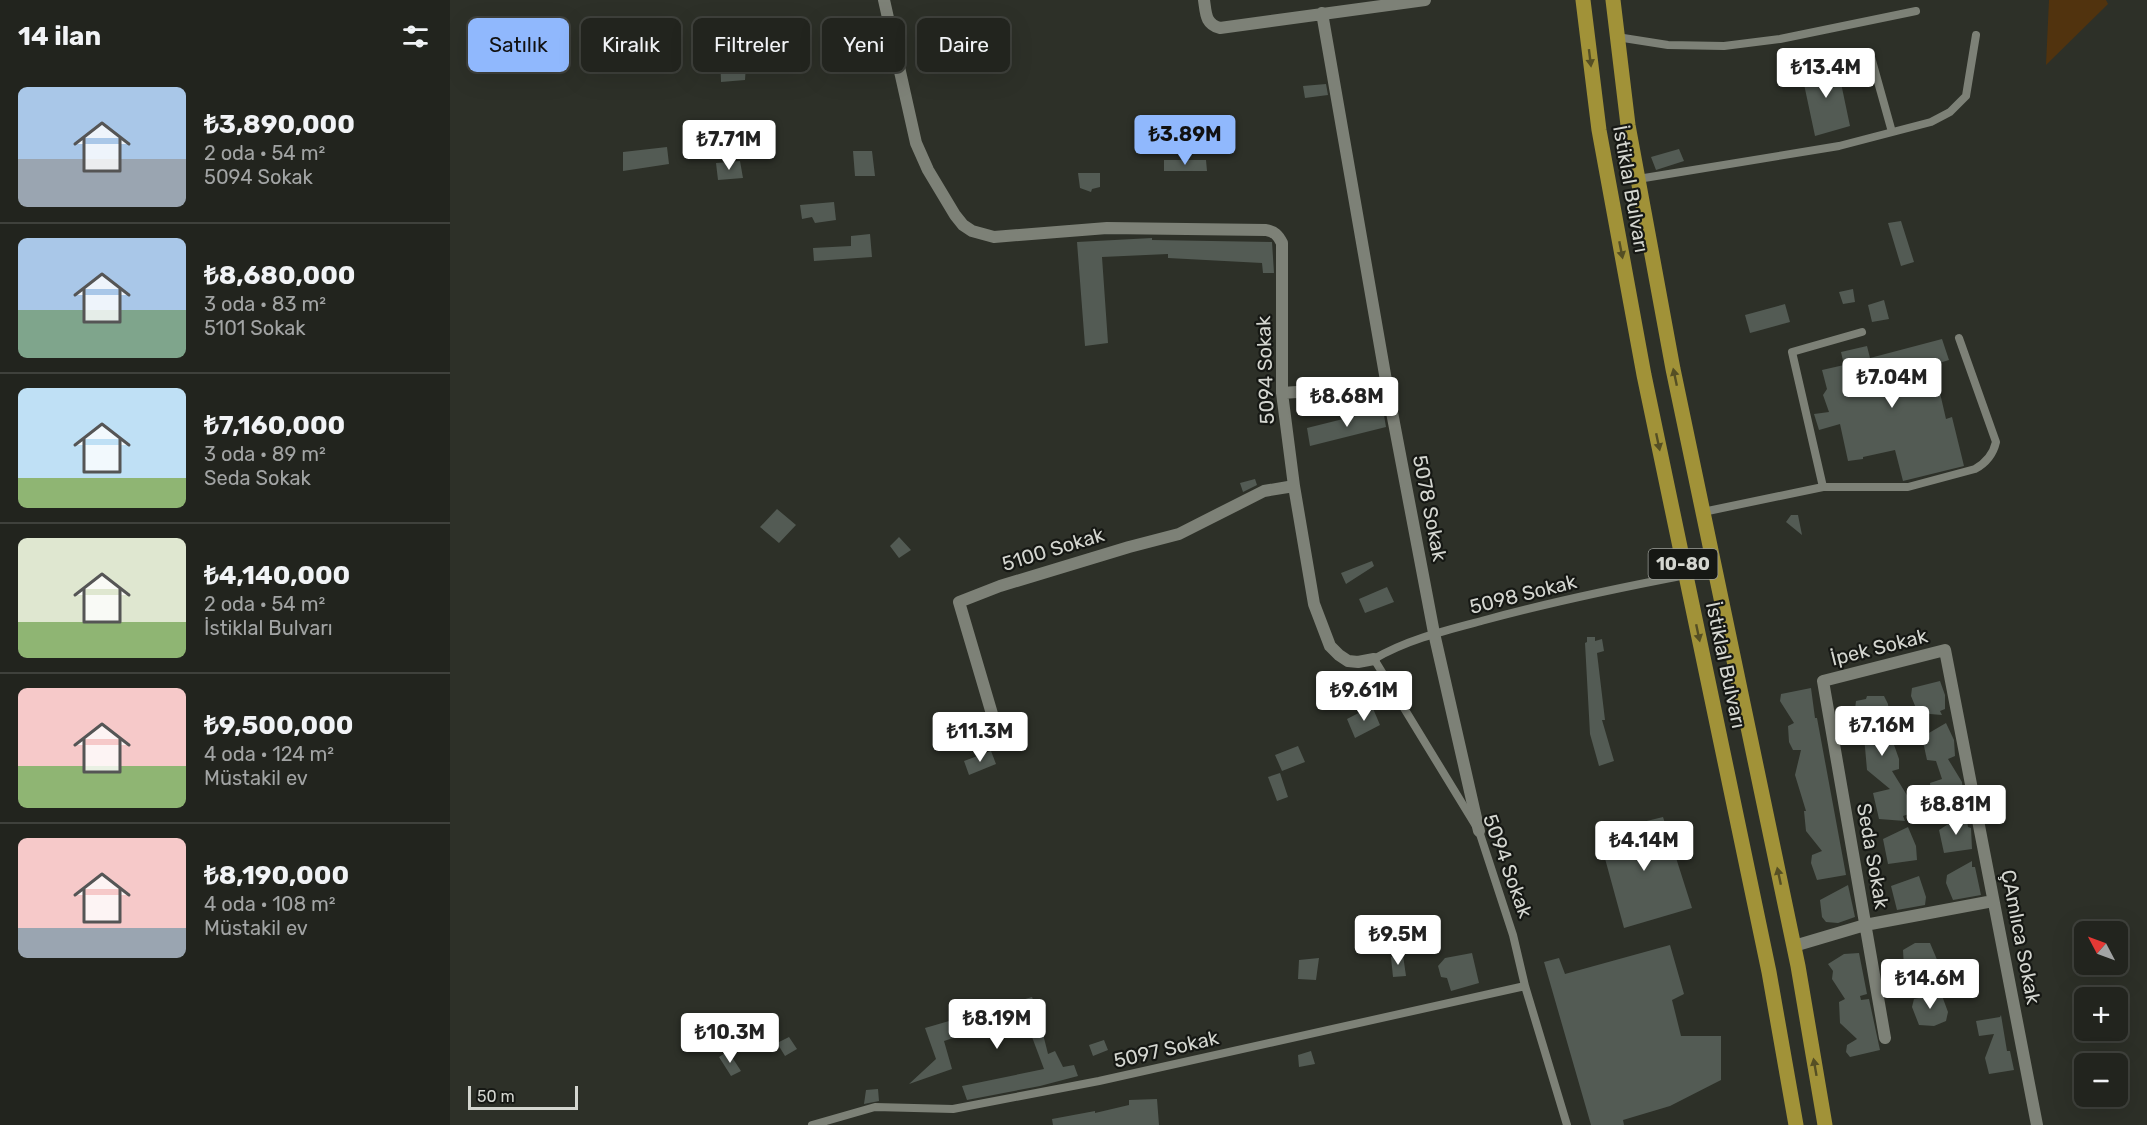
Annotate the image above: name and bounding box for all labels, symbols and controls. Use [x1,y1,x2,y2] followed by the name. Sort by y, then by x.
[468,18,569,72] chip: Satılık
[581,18,681,72] chip: Kiralık
[693,18,810,72] chip: Filtreler
[822,18,905,72] chip: Yeni
[917,18,1010,72] chip: Daire
[399,20,432,53] icon: filters
[18,21,101,52] text: 14 ilan
[1777,48,1875,99] pin: ₺13.4M
[1585,49,1595,68] one-way arrow
[1791,55,1861,79] text: ₺13.4M
[204,109,355,140] text: ₺3,890,000
[66,111,138,183] icon: home
[1136,115,1234,166] pin: ₺3.89M
[680,120,778,171] pin: ₺7.71M
[1148,122,1222,146] text: ₺3.89M
[1608,124,1654,254] street label: İstiklal Bulvarı
[697,127,761,151] text: ₺7.71M
[204,141,325,165] text: 2 oda · 54 m²
[204,165,313,189] text: 5094 Sokak
[1617,241,1626,260] one-way arrow
[204,260,356,291] text: ₺8,680,000
[66,262,138,334] icon: home
[204,292,326,316] text: 3 oda · 83 m²
[1251,315,1279,425] street label: 5094 Sokak
[204,316,306,340] text: 5101 Sokak
[1843,358,1941,409] pin: ₺7.04M
[1856,365,1928,389] text: ₺7.04M
[1670,367,1679,386] one-way arrow
[1298,377,1396,428] pin: ₺8.68M
[1310,384,1384,408] text: ₺8.68M
[204,410,345,441] text: ₺7,160,000
[66,412,138,484] icon: home
[1654,433,1663,452] one-way arrow
[204,442,326,466] text: 3 oda · 89 m²
[1408,453,1452,564] street label: 5078 Sokak
[204,466,311,490] text: Seda Sokak
[999,522,1108,576] street label: 5100 Sokak
[1648,549,1718,579] road number: 10-80
[204,560,350,591] text: ₺4,140,000
[66,562,138,634] icon: home
[1467,569,1580,619] street label: 5098 Sokak
[204,592,325,616] text: 2 oda · 54 m²
[1701,600,1751,730] street label: İstiklal Bulvarı
[204,616,333,640] text: İstiklal Bulvarı
[1828,623,1931,671] street label: İpek Sokak
[1694,624,1703,643] one-way arrow
[1315,671,1413,722] pin: ₺9.61M
[1330,678,1398,702] text: ₺9.61M
[1833,706,1931,757] pin: ₺7.16M
[204,710,354,741] text: ₺9,500,000
[66,712,138,784] icon: home
[931,712,1029,763] pin: ₺11.3M
[1849,713,1915,737] text: ₺7.16M
[947,719,1013,743] text: ₺11.3M
[204,742,334,766] text: 4 oda · 124 m²
[204,766,308,790] text: Müstakil ev
[1907,785,2005,836] pin: ₺8.81M
[1921,792,1991,816] text: ₺8.81M
[1852,801,1894,911] street label: Seda Sokak
[1478,811,1538,922] street label: 5094 Sokak
[1595,821,1693,872] pin: ₺4.14M
[1609,828,1679,852] text: ₺4.14M
[204,860,349,891] text: ₺8,190,000
[66,862,138,934] icon: home
[1774,866,1783,885] one-way arrow
[1996,868,2046,1007] street label: ÇAmlıca Sokak
[204,892,336,916] text: 4 oda · 108 m²
[1356,915,1440,966] pin: ₺9.5M
[204,916,308,940] text: Müstakil ev
[2074,921,2128,975] north arrow
[2074,921,2128,1107] map controls
[1369,922,1427,946] text: ₺9.5M
[1881,959,1979,1010] pin: ₺14.6M
[1895,966,1965,990] text: ₺14.6M
[2074,987,2128,1041] button: +
[948,999,1046,1050] pin: ₺8.19M
[963,1006,1031,1030] text: ₺8.19M
[681,1013,779,1064] pin: ₺10.3M
[695,1020,765,1044] text: ₺10.3M
[1111,1025,1221,1073] street label: 5097 Sokak
[2074,1053,2128,1107] button: −
[1810,1058,1819,1077] one-way arrow
[468,1083,578,1110] scale bar
[477,1087,515,1106] text: 50 m

